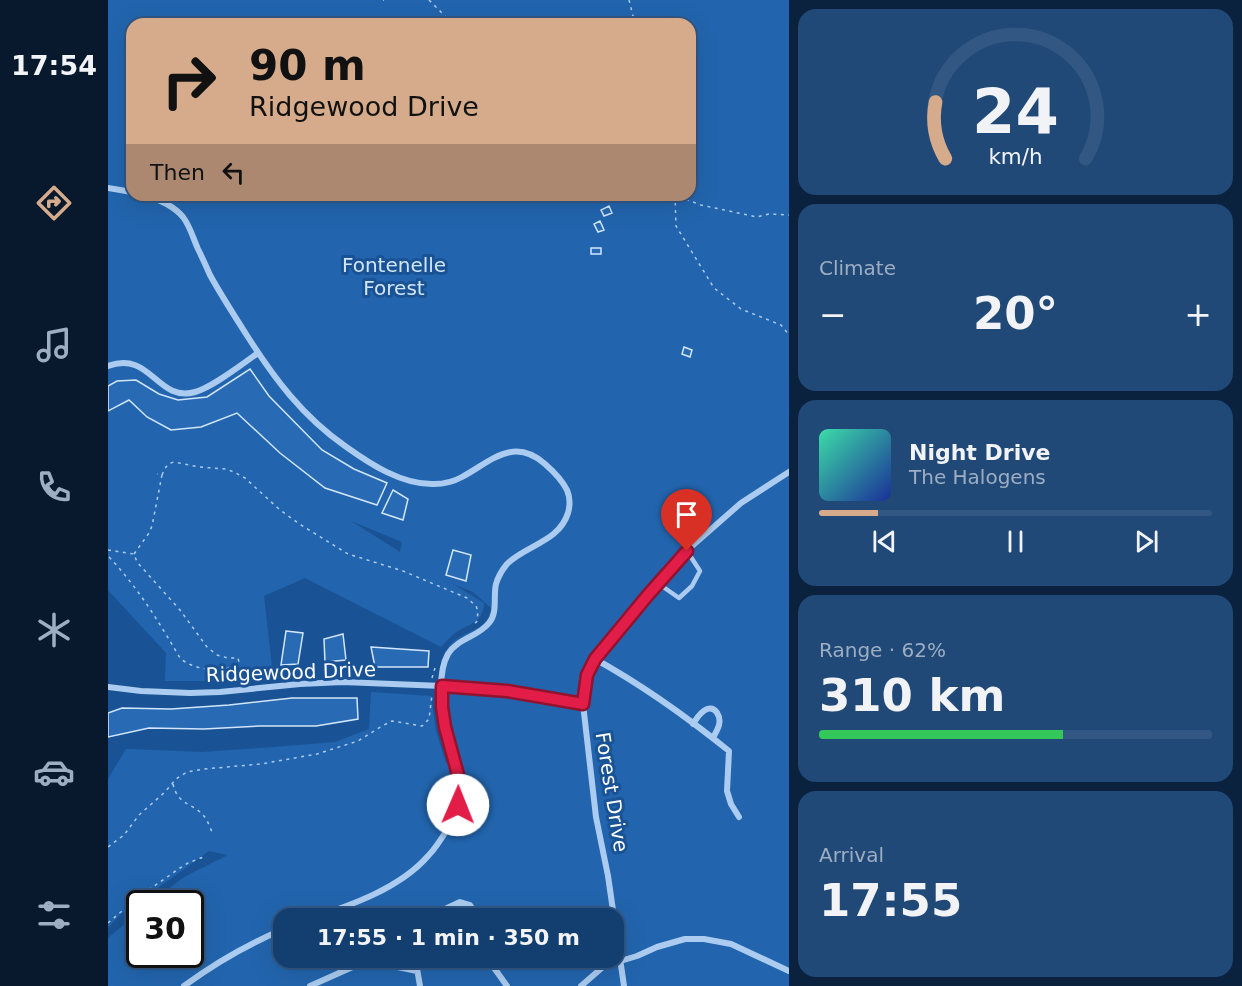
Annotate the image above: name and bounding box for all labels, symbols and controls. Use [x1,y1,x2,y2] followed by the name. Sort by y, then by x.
[249,41,366,90] text: 90 m
[150,42,228,120] icon: right
[11,50,97,81] text: 17:54
[972,75,1059,148] text: 24
[249,91,479,122] text: Ridgewood Drive
[988,145,1043,170] text: km/h
[217,156,250,189] icon: left
[150,160,205,185] text: Then
[33,182,75,224] icon: directions
[342,253,446,300] park label: Fontenelle Forest
[819,256,896,280] text: Climate
[973,287,1058,340] text: 20°
[819,295,847,334] text: −
[1184,295,1212,334] text: +
[33,324,75,366] icon: music
[909,440,1050,465] text: Night Drive
[909,465,1046,489] text: The Halogens
[33,466,75,508] icon: phone
[661,489,712,551] pin
[670,498,703,531] icon: arrive
[868,525,901,558] icon: previous
[999,525,1032,558] icon: pause
[1130,525,1163,558] icon: next
[33,609,75,651] icon: climate
[819,638,946,662] text: Range · 62%
[205,657,377,687] street label: Ridgewood Drive
[819,669,1005,722] text: 310 km
[591,730,633,854] street label: Forest Drive
[33,751,75,793] icon: car
[426,773,490,837] position arrow
[819,843,884,867] text: Arrival
[819,874,962,927] text: 17:55
[126,890,204,968] speed limit sign: 30
[33,894,75,936] icon: filters
[317,925,580,950] text: 17:55 · 1 min · 350 m

